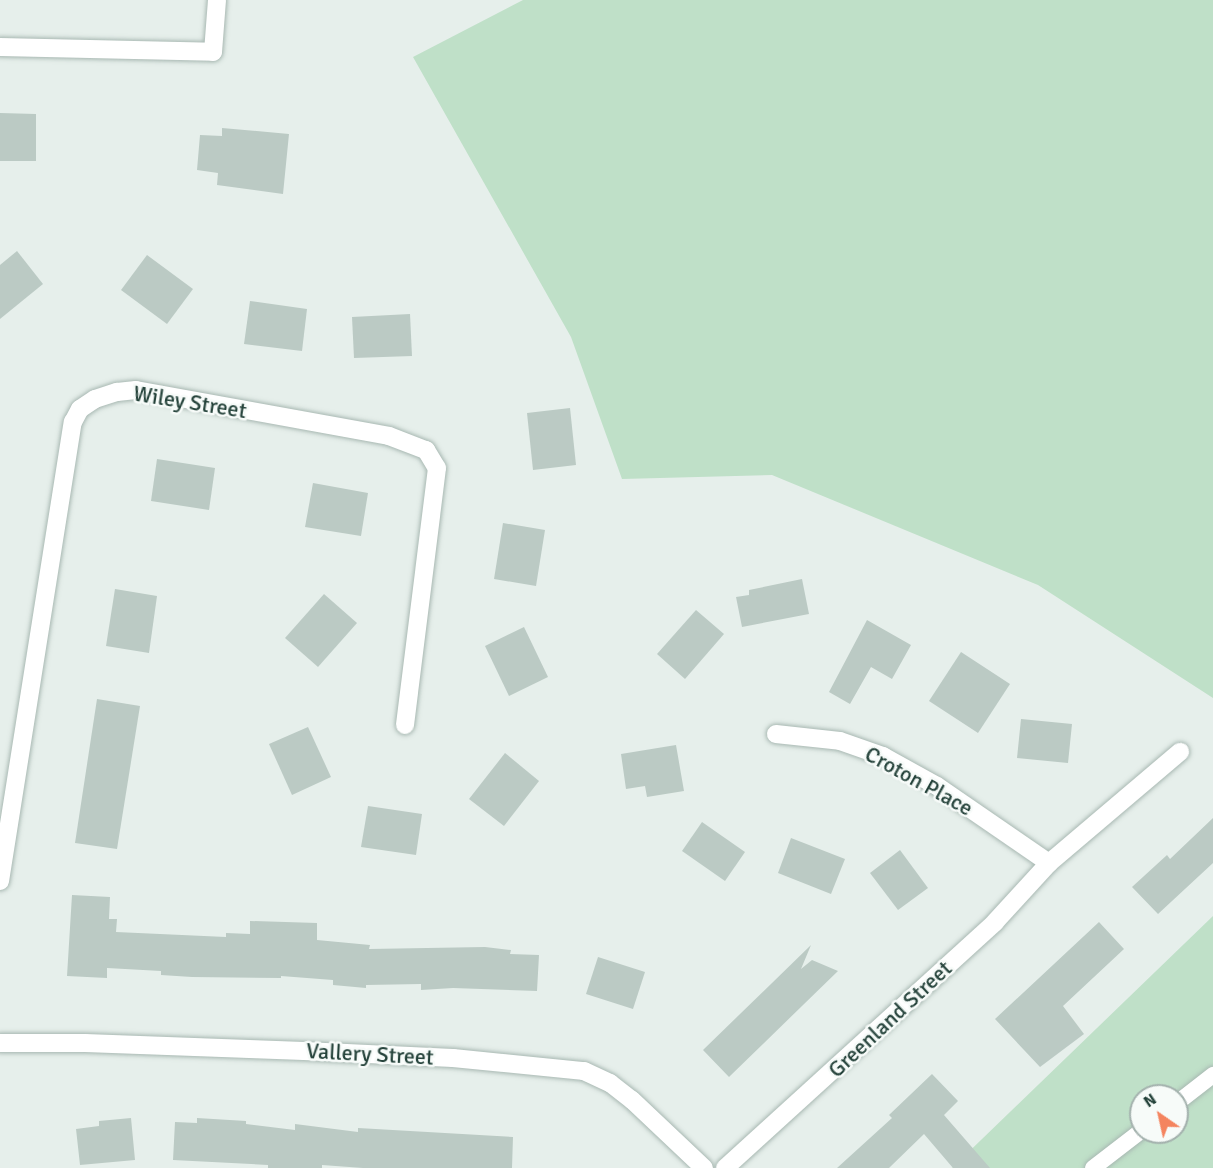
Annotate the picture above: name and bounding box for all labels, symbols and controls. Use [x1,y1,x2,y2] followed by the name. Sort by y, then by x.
[132,380,248,424] street label: Wiley Street
[860,741,978,821] street label: Croton Place
[823,955,957,1083] street label: Greenland Street
[306,1037,434,1071] street label: Vallery Street
[1129,1084,1189,1144] north arrow
[1140,1089,1160,1112] text: N

